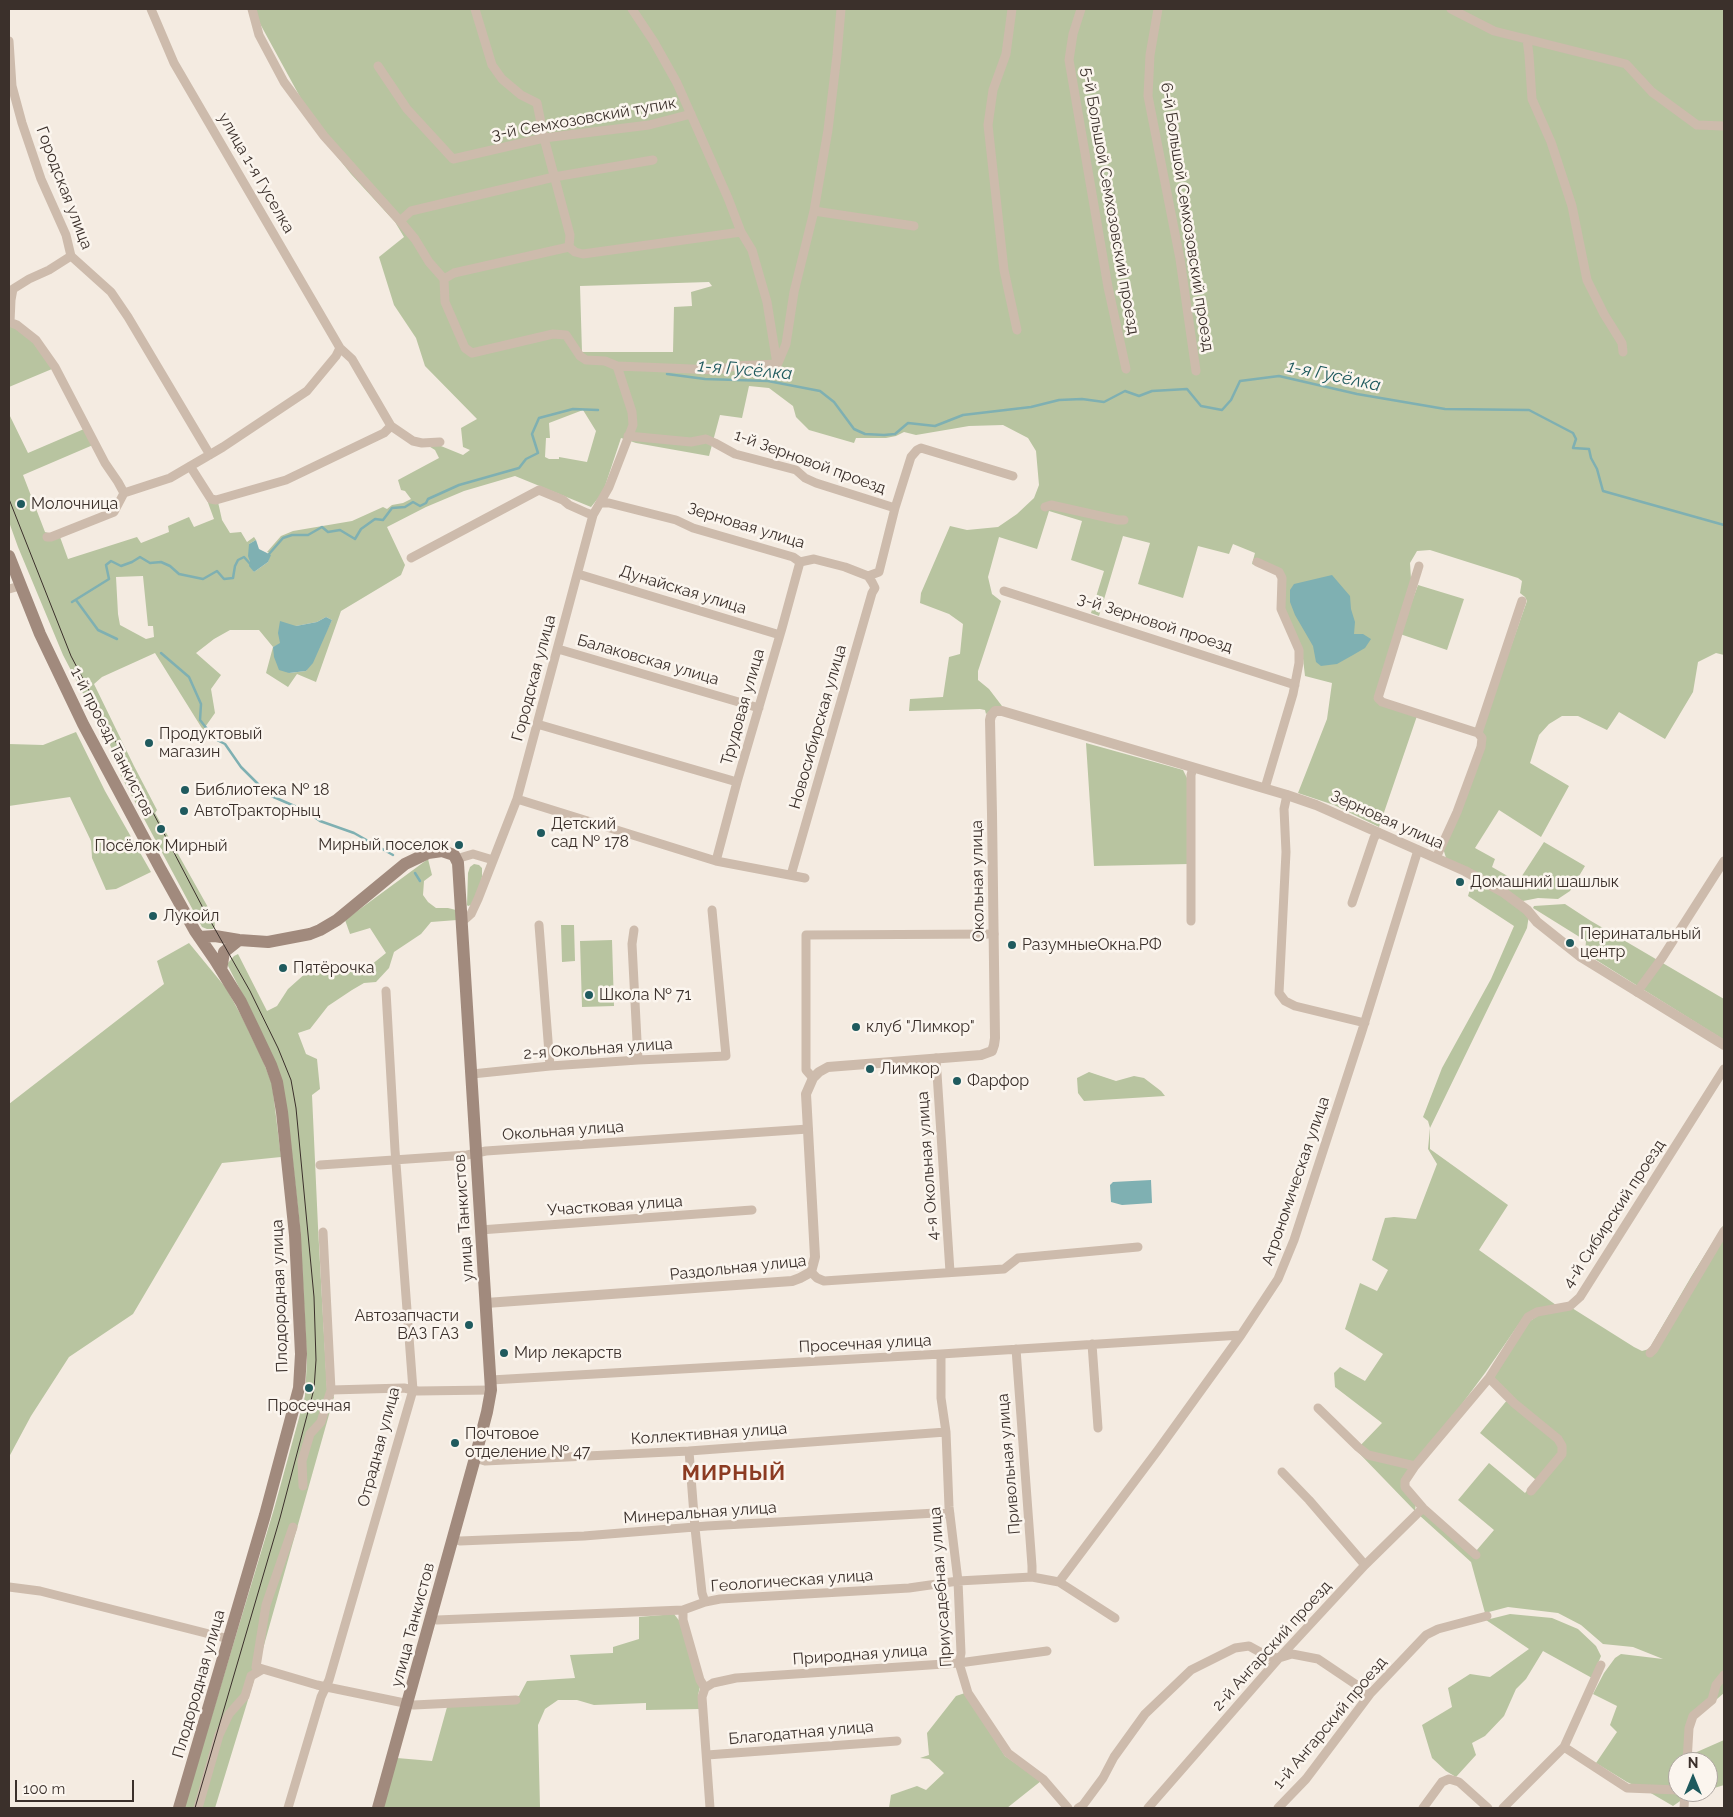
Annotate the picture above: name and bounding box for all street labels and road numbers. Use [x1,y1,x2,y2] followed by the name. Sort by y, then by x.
[1077,66,1143,336] street label: 5-й Большой Семхозовский проезд
[1156,81,1218,353] street label: 6-й Большой Семхозовский проезд
[490,93,678,145] street label: 3-й Семхозовский тупик
[214,109,298,237] street label: улица 1-я Гуселка
[32,124,96,252] street label: Городская улица
[732,426,888,498] street label: 1-й Зерновой проезд
[685,499,807,553] street label: Зерновая улица
[617,562,749,618] street label: Дунайская улица
[1075,589,1235,657] street label: 3-й Зерновой проезд
[508,613,560,743] street label: Городская улица
[575,631,721,689] street label: Балаковская улица
[785,643,851,811] street label: Новосибирская улица
[717,647,769,767] street label: Трудовая улица
[66,665,158,819] street label: 1-й проезд Танкистов
[1327,786,1447,854] street label: Зерновая улица
[967,820,989,942] street label: Окольная улица
[523,1034,673,1064] street label: 2-я Окольная улица
[913,1091,943,1241] street label: 4-я Окольная улица
[1258,1094,1334,1268] street label: Агрономическая улица
[501,1117,625,1145] street label: Окольная улица
[1559,1136,1669,1292] street label: 4-й Сибирский проезд
[450,1154,478,1282] street label: улица Танкистов
[547,1192,683,1220] street label: Участковая улица
[268,1219,292,1373] street label: Плодородная улица
[669,1251,807,1285] street label: Раздольная улица
[798,1331,932,1357] street label: Просечная улица
[354,1385,404,1509] street label: Отрадная улица
[993,1393,1025,1535] street label: Привольная улица
[630,1419,788,1449] street label: Коллективная улица
[623,1498,777,1528] street label: Минеральная улица
[926,1506,956,1668] street label: Приусадебная улица
[387,1561,439,1689] street label: улица Танкистов
[710,1566,874,1596] street label: Геологическая улица
[1208,1577,1336,1715] street label: 2-й Ангарский проезд
[169,1608,229,1760] street label: Плодородная улица
[792,1641,928,1669] street label: Природная улица
[1269,1653,1391,1793] street label: 1-й Ангарский проезд
[728,1717,874,1749] street label: Благодатная улица

